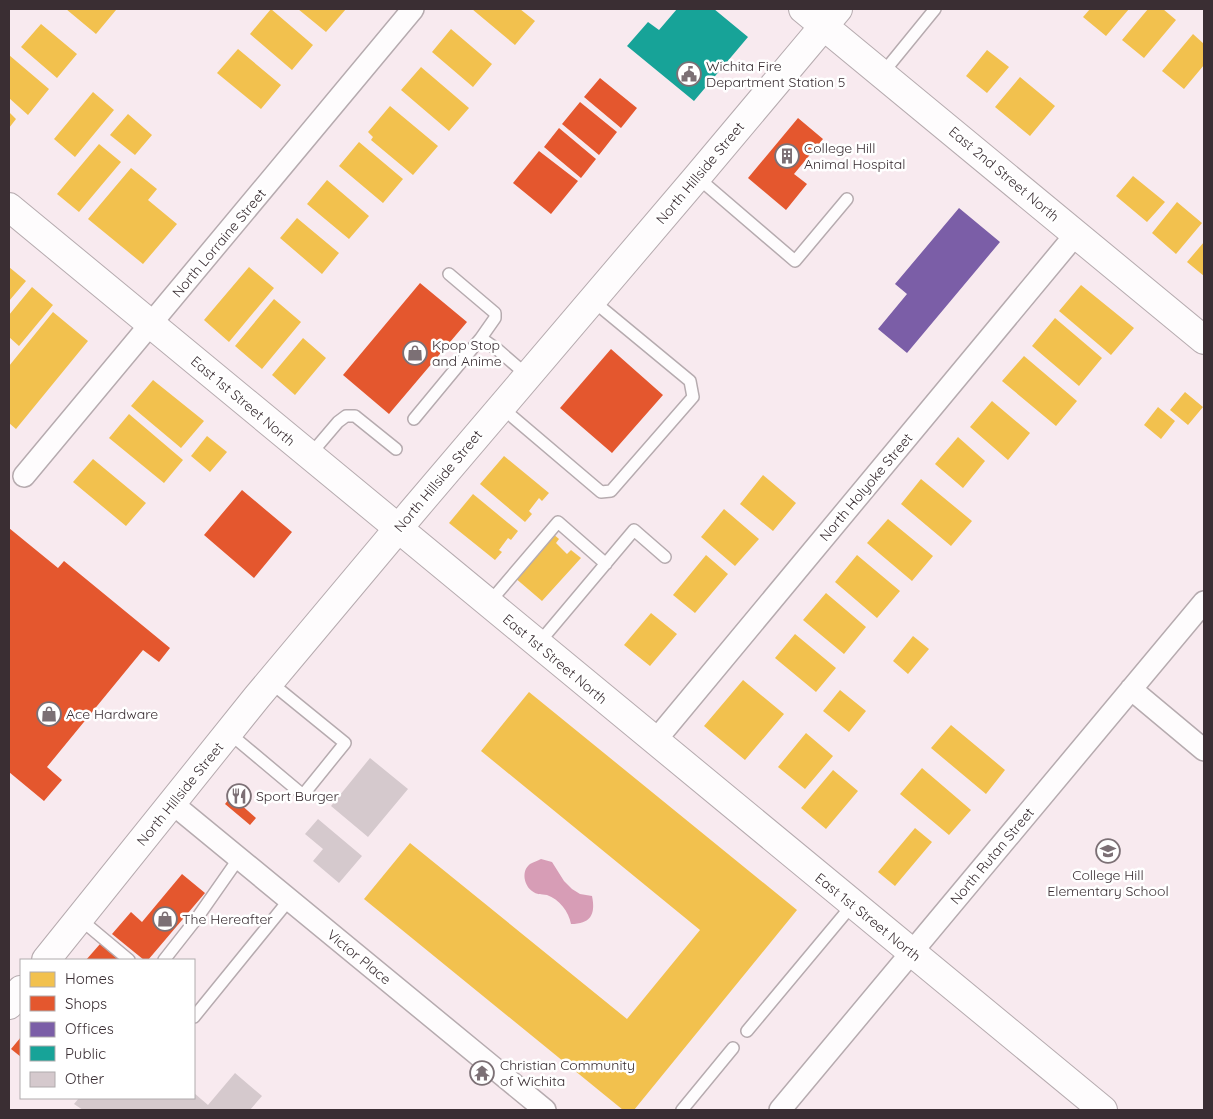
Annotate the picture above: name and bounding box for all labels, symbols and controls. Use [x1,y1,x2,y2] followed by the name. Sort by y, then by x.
[706,57,845,91] place label: Wichita Fire Department Station 5
[676,61,702,87] public building icon: Wichita Fire Department Station 5
[652,118,748,228] street label: North Hillside Street
[945,123,1063,225] street label: East 2nd Street North
[804,139,905,173] place label: College Hill Animal Hospital
[774,143,800,169] building icon: College Hill Animal Hospital
[168,185,270,301] street label: North Lorraine Street
[432,336,502,370] place label: Kpop Stop and Anime
[402,340,428,366] shop icon: Kpop Stop and Anime
[187,352,299,450] street label: East 1st Street North
[390,426,486,536] street label: North Hillside Street
[816,429,917,545] street label: North Holyoke Street
[499,610,611,708] street label: East 1st Street North
[36,701,62,727] shop icon: Ace Hardware
[66,705,158,723] place label: Ace Hardware
[133,738,227,849] street label: North Hillside Street
[226,783,252,809] restaurant icon: Sport Burger
[256,787,339,805] place label: Sport Burger
[946,804,1038,908] street label: North Rutan Street
[1095,838,1121,864] school or university icon: College Hill Elementary School
[1047,866,1169,900] place label: College Hill Elementary School
[812,869,924,965] street label: East 1st Street North
[152,906,178,932] shop icon: The Hereafter
[182,910,273,928] place label: The Hereafter
[323,926,395,988] street label: Victor Place
[20,959,195,1099] legend
[65,969,114,988] text: Homes
[65,994,107,1013] text: Shops
[65,1019,114,1038] text: Offices
[65,1044,106,1063] text: Public
[500,1056,635,1090] place label: Christian Community of Wichita
[469,1060,495,1086] temple icon: Christian Community of Wichita
[65,1069,105,1088] text: Other

